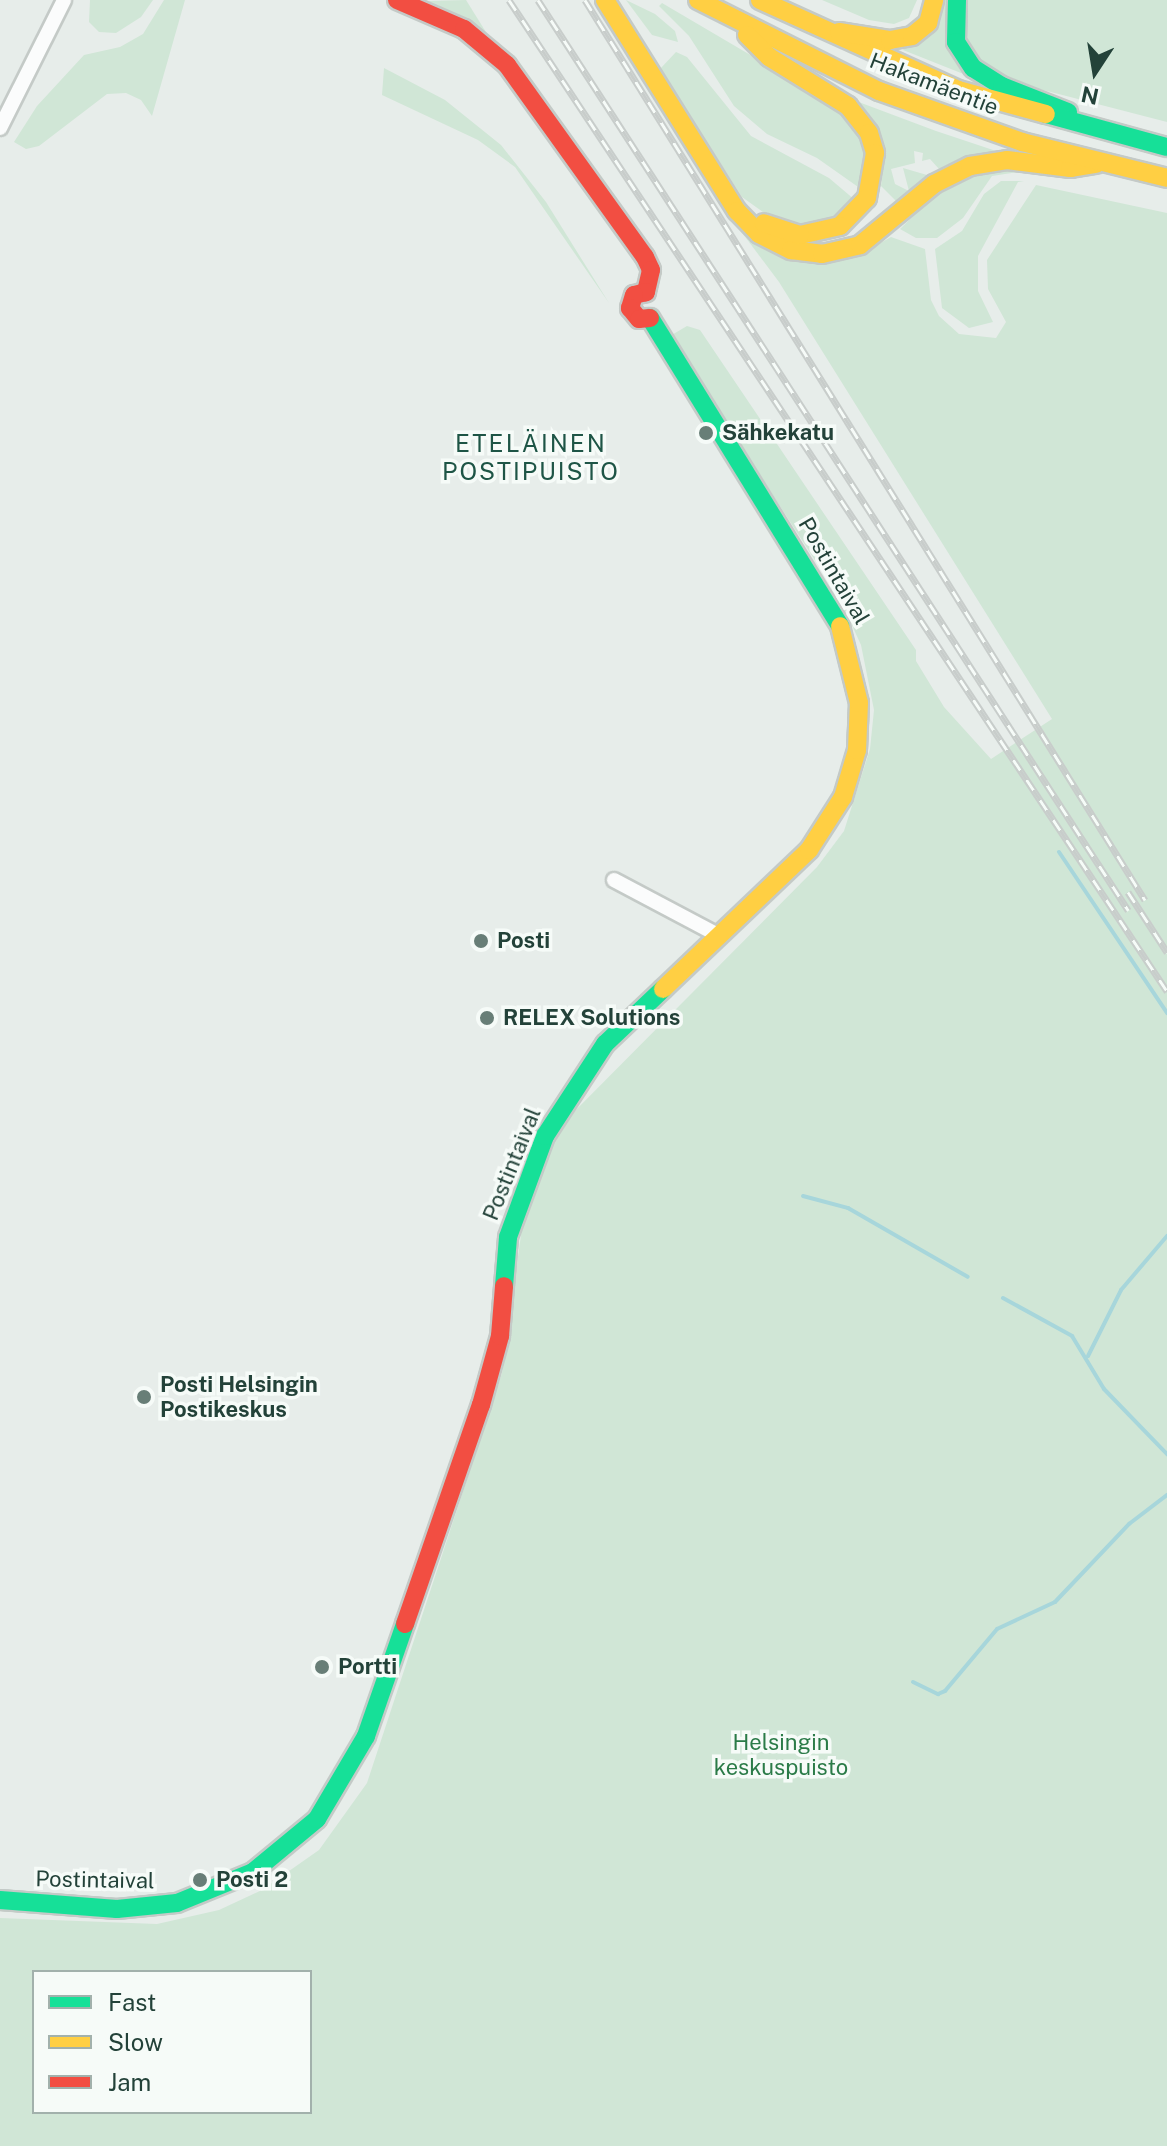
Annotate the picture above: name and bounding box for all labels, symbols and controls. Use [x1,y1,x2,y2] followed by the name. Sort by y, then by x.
[1055,32,1135,112] north arrow
[866,47,1002,121] street label: Hakamäentie
[1079,81,1101,110] text: N
[722,420,834,446] place label: Sähkekatu
[697,424,715,442] marker: Sähkekatu
[442,430,620,486] district label: ETELÄINEN POSTIPUISTO
[793,513,875,629] street label: Postintaival
[497,928,550,954] place label: Posti
[472,932,490,950] marker: Posti
[503,1005,680,1031] place label: RELEX Solutions
[478,1009,496,1027] marker: RELEX Solutions
[477,1104,547,1224] street label: Postintaival
[160,1371,318,1422] place label: Posti Helsingin Postikeskus
[135,1388,153,1406] marker: Posti Helsingin Postikeskus
[338,1654,397,1680] place label: Portti
[313,1658,331,1676] marker: Portti
[714,1729,848,1780] park label: Helsingin keskuspuisto
[35,1866,155,1894] street label: Postintaival
[216,1867,288,1893] place label: Posti 2
[191,1871,209,1889] marker: Posti 2
[32,1970,312,2114] legend
[108,1988,156,2016] text: Fast
[108,2028,163,2056] text: Slow
[108,2068,151,2096] text: Jam

